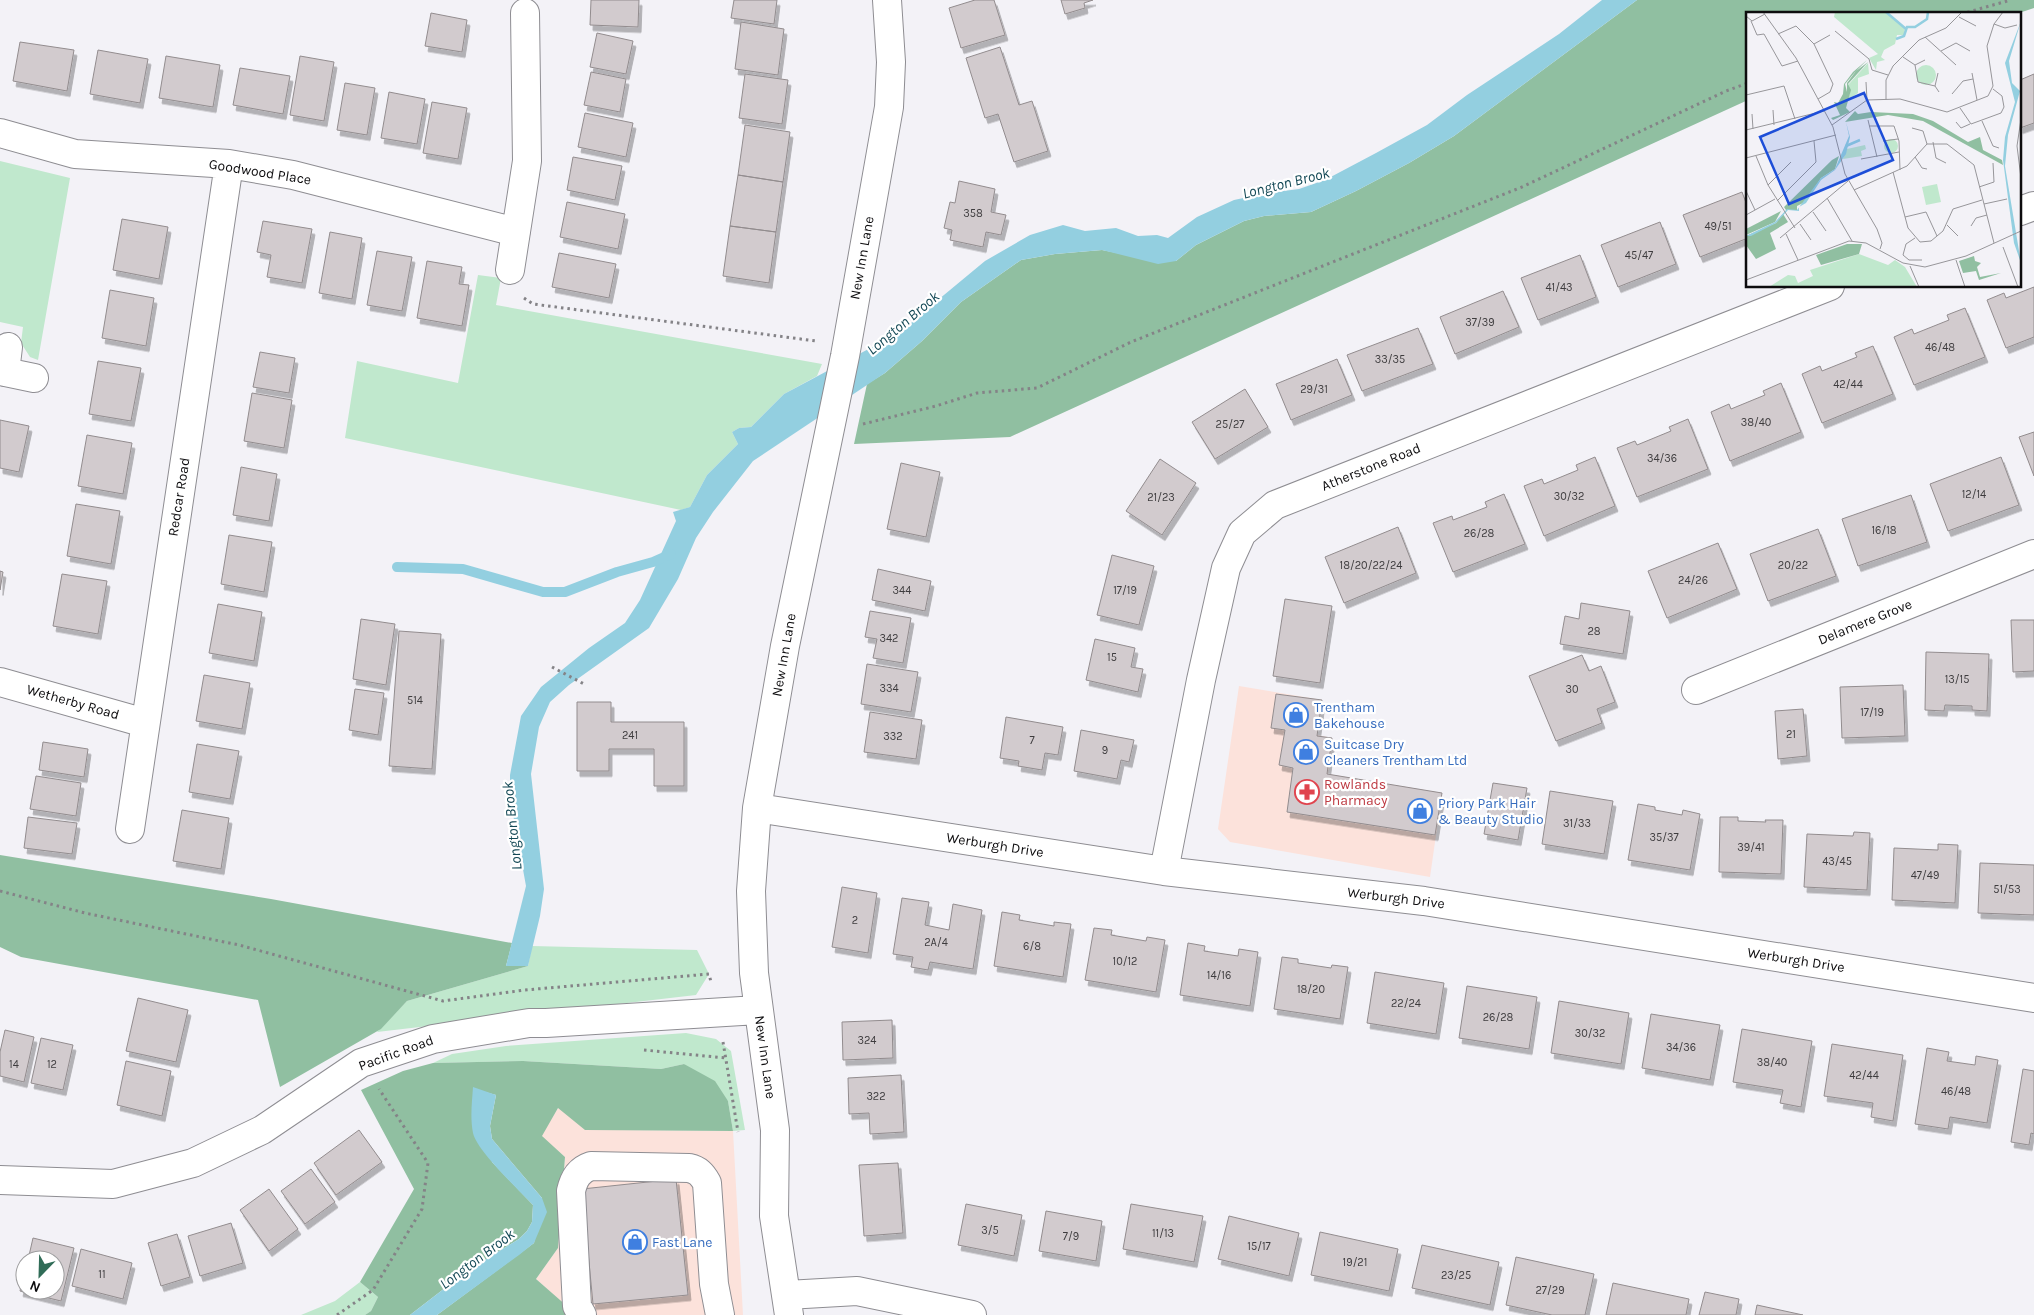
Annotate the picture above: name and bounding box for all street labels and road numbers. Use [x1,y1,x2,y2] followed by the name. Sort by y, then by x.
[208,156,312,188] street label: Goodwood Place
[846,215,878,301] street label: New Inn Lane
[1319,439,1423,495] street label: Atherstone Road
[164,456,194,538] street label: Redcar Road
[1816,595,1914,649] street label: Delamere Grove
[768,612,800,698] street label: New Inn Lane
[25,681,121,723] street label: Wetherby Road
[945,829,1045,861] street label: Werburgh Drive
[1346,884,1446,912] street label: Werburgh Drive
[1746,944,1846,976] street label: Werburgh Drive
[751,1014,779,1100] street label: New Inn Lane
[356,1032,436,1074] street label: Pacific Road

